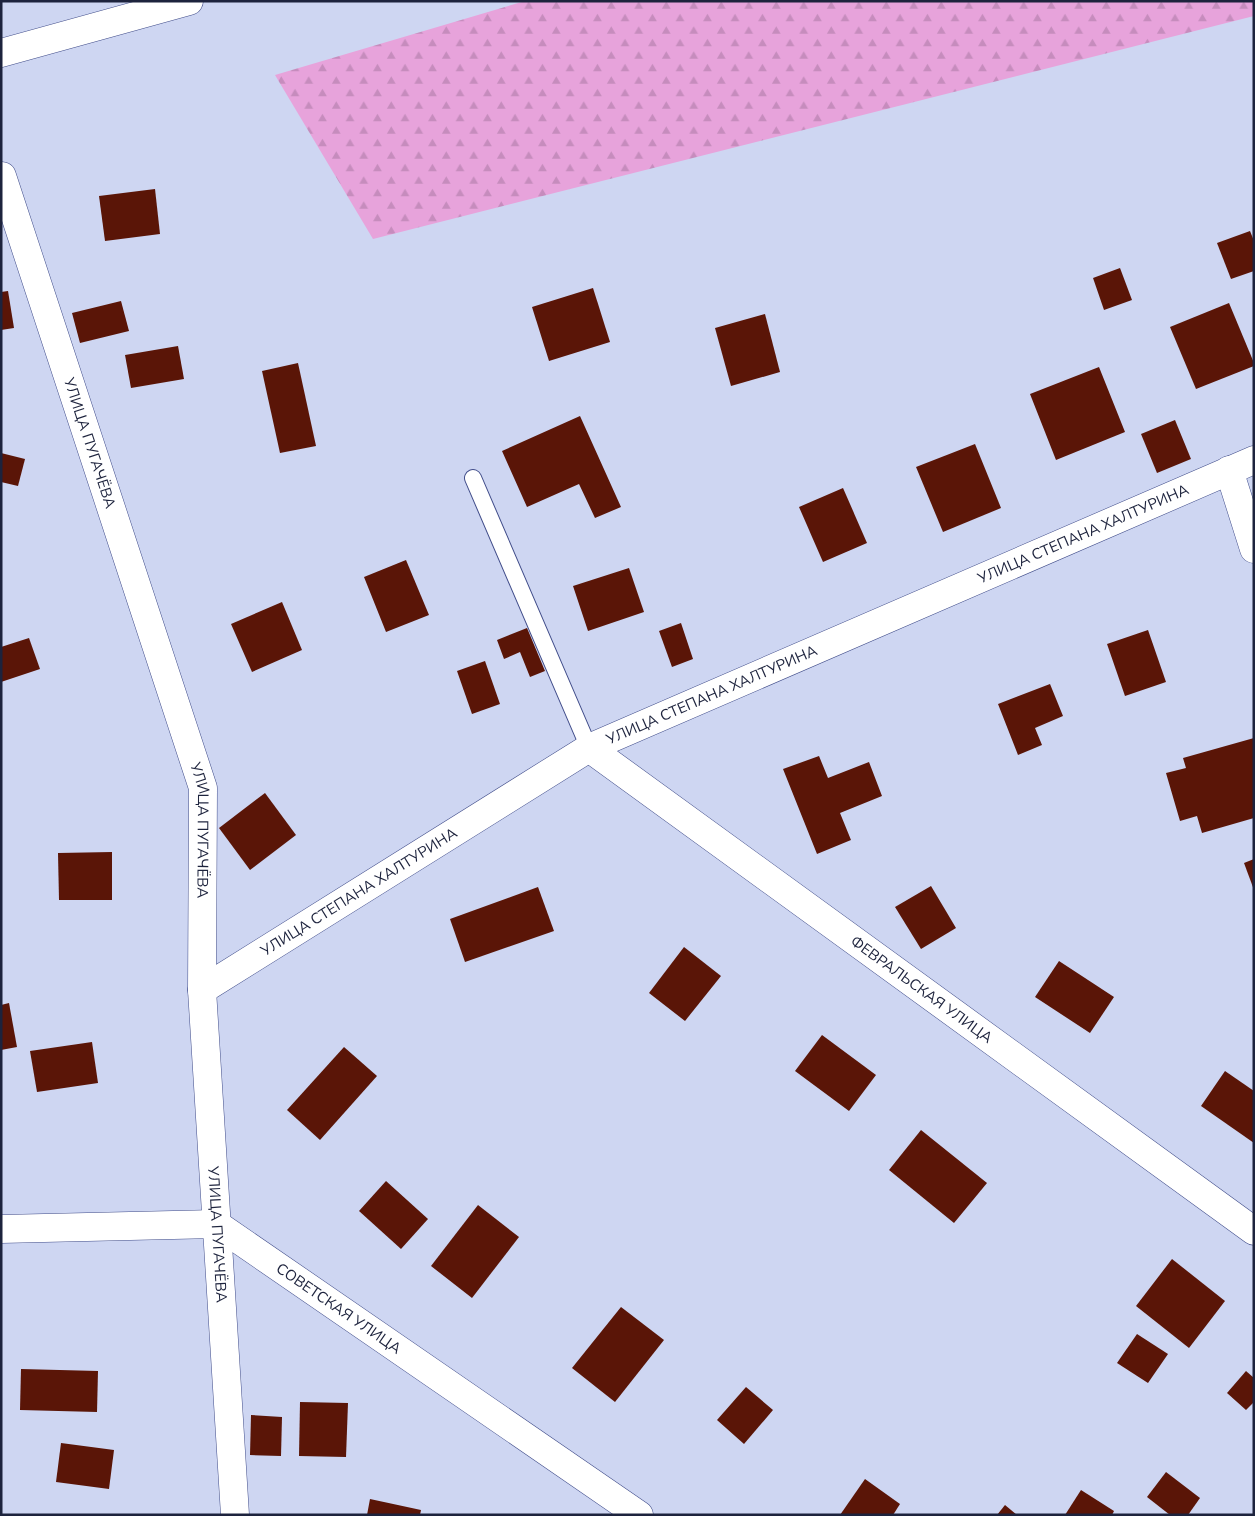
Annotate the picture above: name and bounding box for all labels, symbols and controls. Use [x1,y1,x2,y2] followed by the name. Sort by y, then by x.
[59,374,121,511] street label: УЛИЦА ПУГАЧЁВА
[974,479,1192,589] street label: УЛИЦА СТЕПАНА ХАЛТУРИНА
[602,640,820,750] street label: УЛИЦА СТЕПАНА ХАЛТУРИНА
[185,759,214,898] street label: УЛИЦА ПУГАЧЁВА
[256,823,461,961] street label: УЛИЦА СТЕПАНА ХАЛТУРИНА
[847,931,997,1048] street label: ФЕВРАЛЬСКАЯ УЛИЦА
[203,1165,232,1303] street label: УЛИЦА ПУГАЧЁВА
[272,1258,405,1359] street label: СОВЕТСКАЯ УЛИЦА

